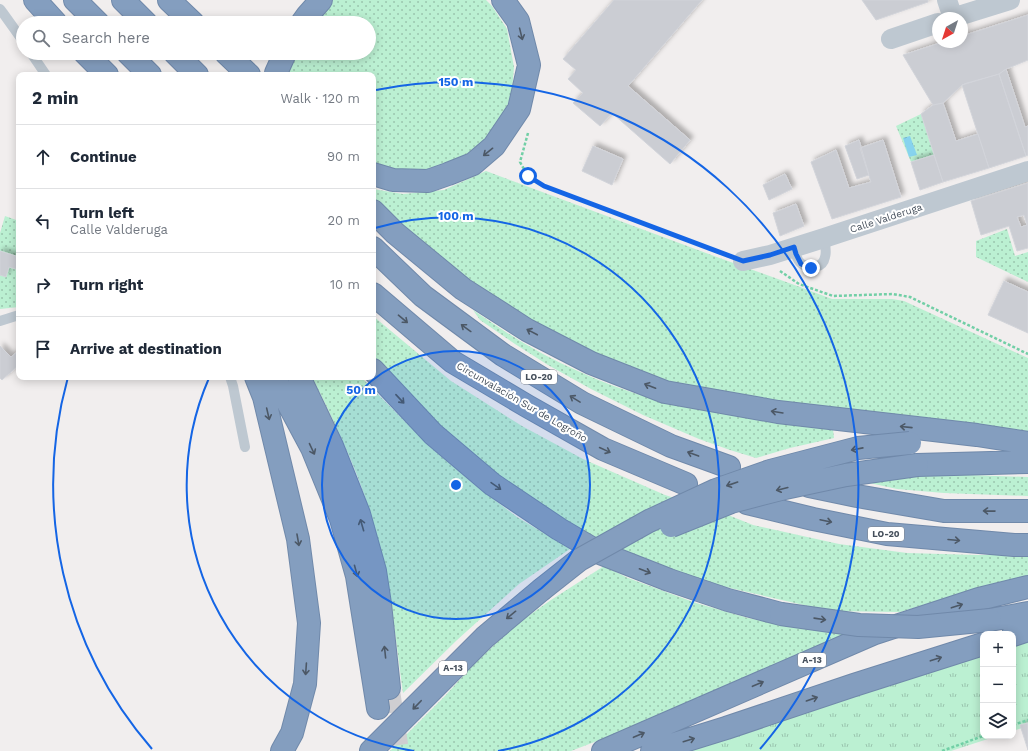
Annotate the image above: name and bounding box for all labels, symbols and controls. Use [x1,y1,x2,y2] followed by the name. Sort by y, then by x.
[932,12,968,48] north arrow
[16,16,376,60] search box
[30,27,52,49] icon: search
[518,27,526,40] one-way arrow
[62,29,150,47] text: Search here
[439,75,473,89] text: 150 m
[32,88,78,108] text: 2 min
[281,91,360,106] text: Walk · 120 m
[32,146,54,168] icon: ahead
[483,147,493,156] one-way arrow
[70,148,137,166] text: Continue
[327,149,360,164] text: 90 m
[519,167,537,185] route start
[848,201,924,235] street label: Calle Valderuga
[70,204,134,222] text: Turn left
[438,209,474,223] text: 100 m
[32,210,54,232] icon: left
[328,213,360,228] text: 20 m
[70,222,168,237] text: Calle Valderuga
[802,259,820,277] route end
[32,274,54,296] icon: right
[70,276,143,294] text: Turn right
[330,277,360,292] text: 10 m
[397,314,407,323] one-way arrow
[461,324,472,332] one-way arrow
[526,327,538,335] one-way arrow
[32,338,54,360] icon: arrive
[70,340,222,358] text: Arrive at destination
[455,360,589,444] street label: Circunvalación Sur de Logroño
[521,370,557,384] road number: LO-20
[644,381,656,389] one-way arrow
[346,383,376,397] text: 50 m
[395,394,405,404] one-way arrow
[570,395,581,403] one-way arrow
[265,407,273,420] one-way arrow
[771,408,784,416] one-way arrow
[900,423,913,431] one-way arrow
[309,442,316,454] one-way arrow
[851,445,864,453] one-way arrow
[599,447,611,454] one-way arrow
[687,449,699,457] one-way arrow
[449,478,463,492] centre of rings
[727,481,739,489] one-way arrow
[490,482,501,490] one-way arrow
[776,485,789,493] one-way arrow
[983,507,996,515] one-way arrow
[819,518,832,526] one-way arrow
[358,519,365,532] one-way arrow
[868,527,904,541] road number: LO-20
[294,534,302,547] one-way arrow
[947,536,960,543] one-way arrow
[353,564,360,577] one-way arrow
[638,567,650,575] one-way arrow
[951,602,964,609] one-way arrow
[505,611,516,620] one-way arrow
[813,615,826,623] one-way arrow
[980,631,1016,739] map controls
[980,631,1016,667] button: +
[382,646,389,659] one-way arrow
[798,653,826,667] road number: A-13
[930,654,942,662] one-way arrow
[439,661,467,675] road number: A-13
[303,662,310,675] one-way arrow
[980,667,1016,703] button: −
[752,680,764,687] one-way arrow
[806,695,819,702] one-way arrow
[412,700,422,710] one-way arrow
[980,703,1016,739] button: layers
[632,731,644,739] one-way arrow
[682,736,695,743] one-way arrow

